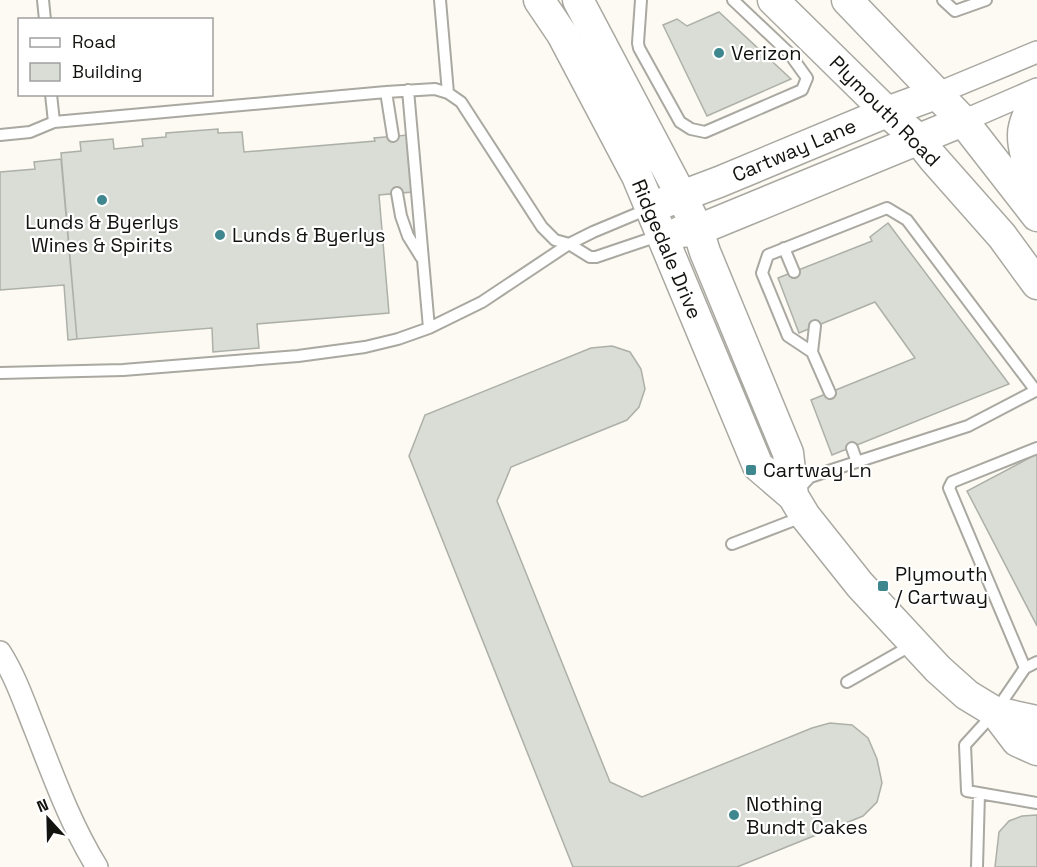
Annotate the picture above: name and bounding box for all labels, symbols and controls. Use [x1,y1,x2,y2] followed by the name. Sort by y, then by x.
[18,18,213,96] legend
[72,30,116,53] text: Road
[731,40,802,66] place label: Verizon
[712,46,726,60] marker: Verizon
[824,50,946,172] street label: Plymouth Road
[72,60,142,83] text: Building
[728,112,860,188] street label: Cartway Lane
[626,175,708,323] street label: Ridgedale Drive
[95,193,109,207] marker: Lunds & Byerlys Wines & Spirits
[25,209,179,258] place label: Lunds & Byerlys Wines & Spirits
[232,222,386,248] place label: Lunds & Byerlys
[213,228,227,242] marker: Lunds & Byerlys
[763,457,872,483] place label: Cartway Ln
[744,463,758,477] marker: Cartway Ln
[895,561,988,610] place label: Plymouth / Cartway
[876,579,890,593] marker: Plymouth / Cartway
[18,789,78,849] north arrow
[746,791,868,840] place label: Nothing Bundt Cakes
[34,794,51,817] text: N
[727,808,741,822] marker: Nothing Bundt Cakes

